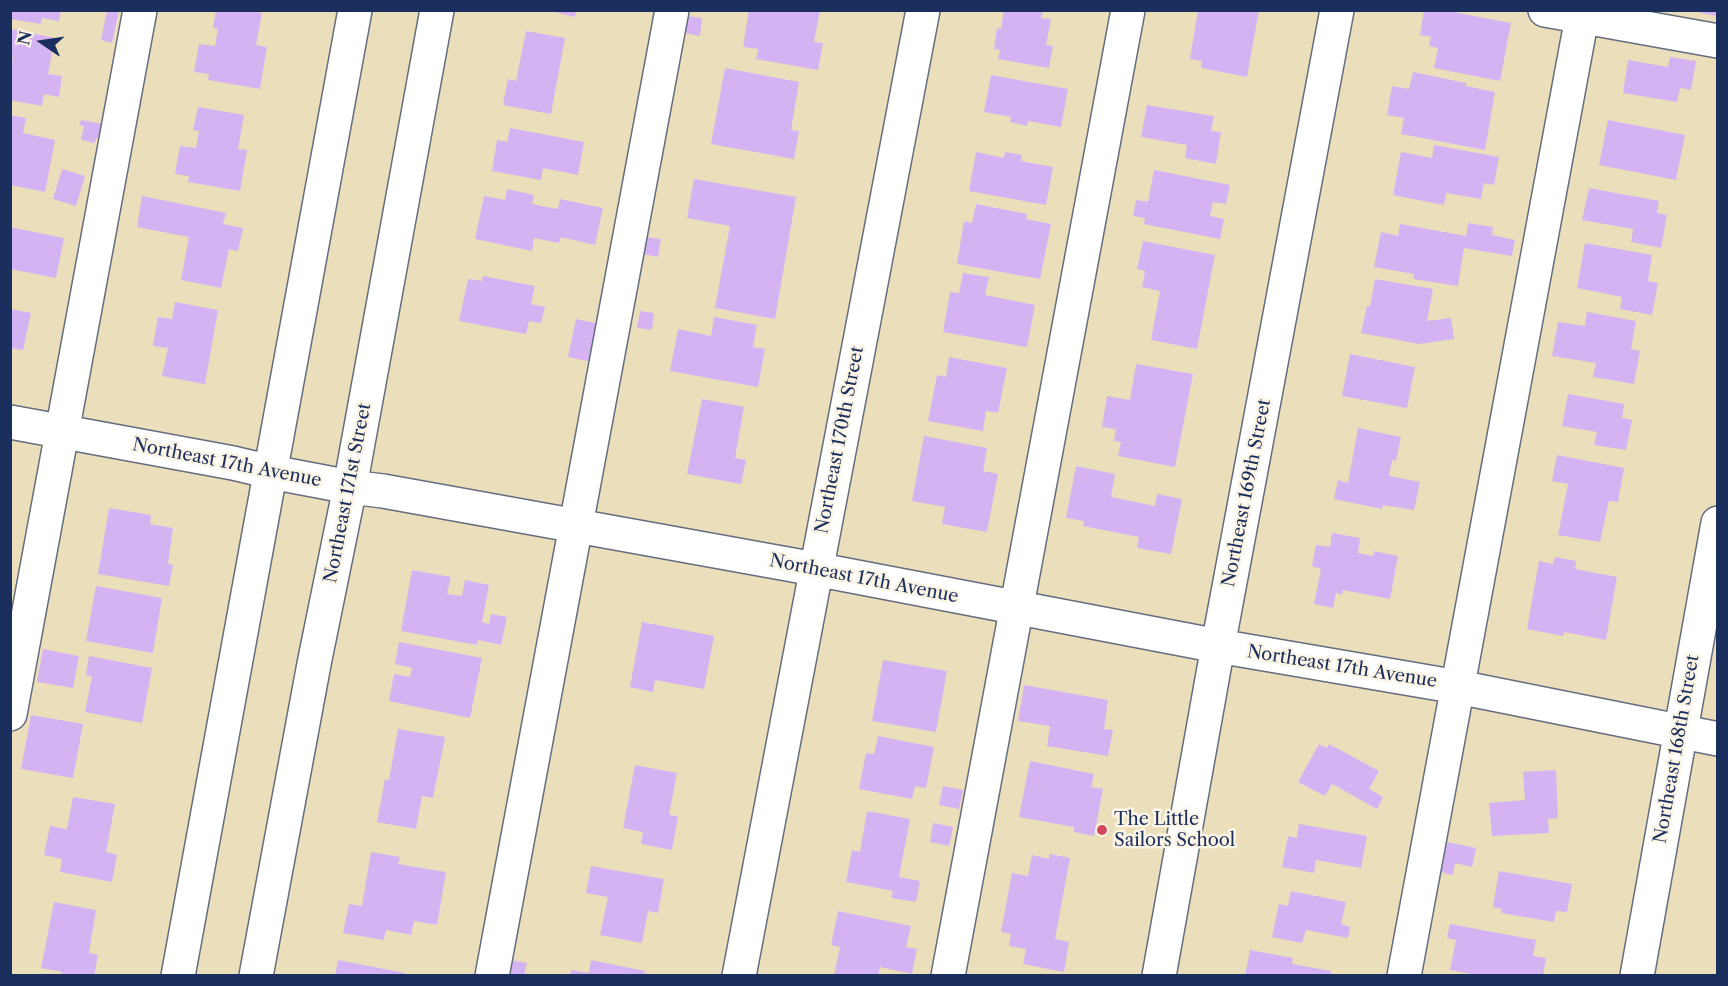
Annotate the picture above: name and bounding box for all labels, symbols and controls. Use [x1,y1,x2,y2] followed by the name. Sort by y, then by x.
[12,12,72,72] north arrow
[13,29,36,47] text: N
[811,344,869,536] street label: Northeast 170th Street
[1218,397,1276,589] street label: Northeast 169th Street
[320,401,376,585] street label: Northeast 171st Street
[131,434,323,492] street label: Northeast 17th Avenue
[768,550,960,608] street label: Northeast 17th Avenue
[1246,641,1438,693] street label: Northeast 17th Avenue
[1650,653,1704,845] street label: Northeast 168th Street
[1114,809,1235,852] place label: The Little Sailors School
[1095,823,1109,837] marker: The Little Sailors School

